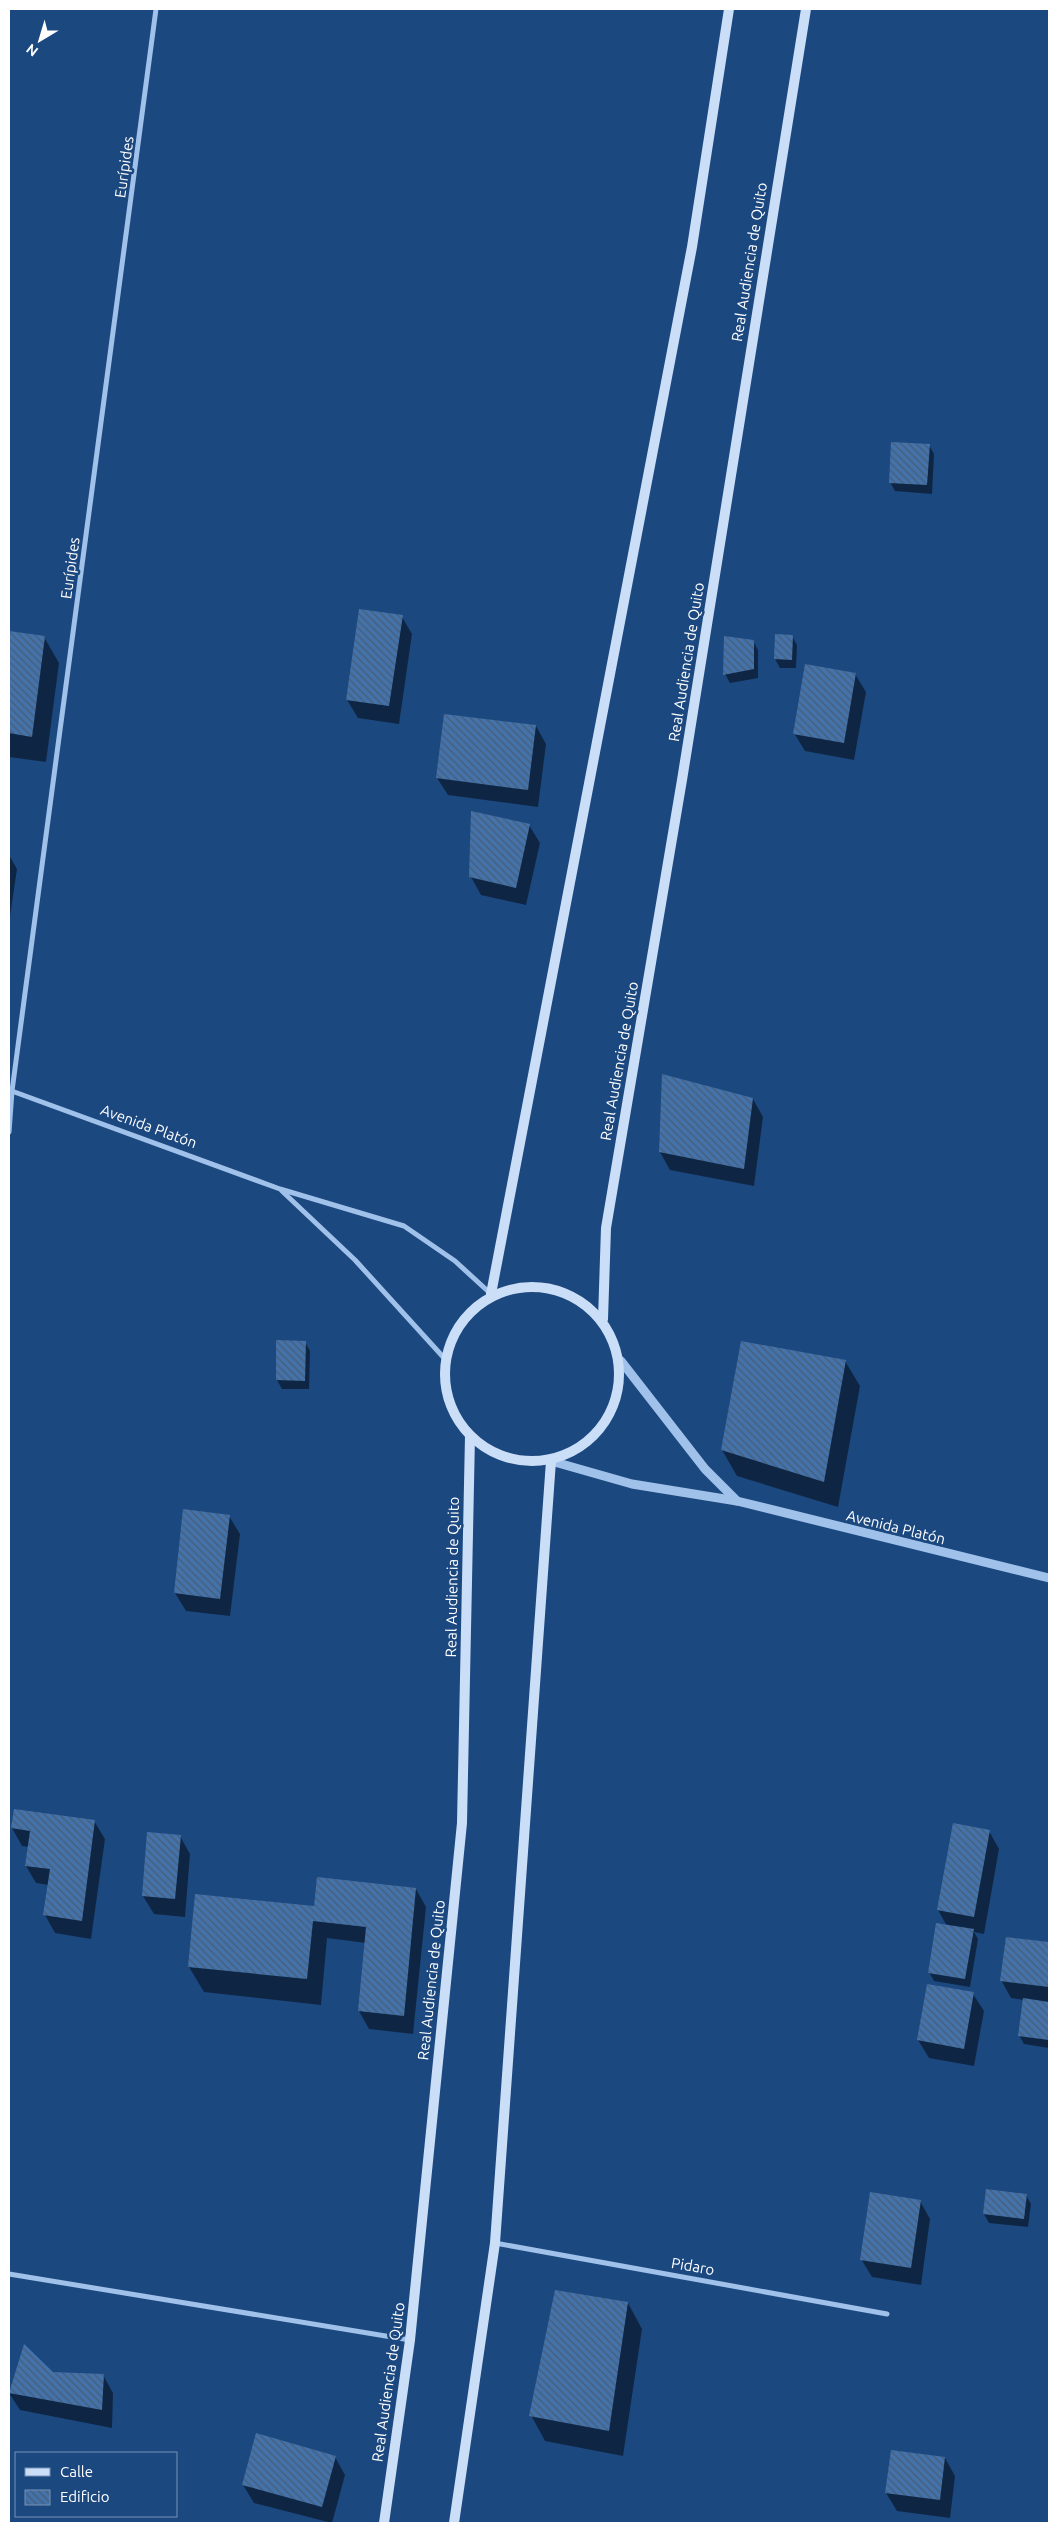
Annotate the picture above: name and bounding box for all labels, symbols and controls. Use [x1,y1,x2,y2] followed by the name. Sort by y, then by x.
[15,15,65,65] north arrow
[23,41,41,60] text: N
[111,135,137,199] street label: Eurípides
[728,181,770,343] street label: Real Audiencia de Quito
[57,536,83,600] street label: Eurípides
[665,581,707,743] street label: Real Audiencia de Quito
[597,980,641,1142] street label: Real Audiencia de Quito
[99,1101,199,1151] street label: Avenida Platón
[442,1496,462,1658] street label: Real Audiencia de Quito
[845,1507,947,1547] street label: Avenida Platón
[414,1899,448,2061] street label: Real Audiencia de Quito
[670,2254,716,2278] street label: Pidaro
[368,2301,408,2463] street label: Real Audiencia de Quito
[15,2452,178,2517] legend
[60,2463,93,2480] text: Calle
[60,2488,109,2505] text: Edificio

